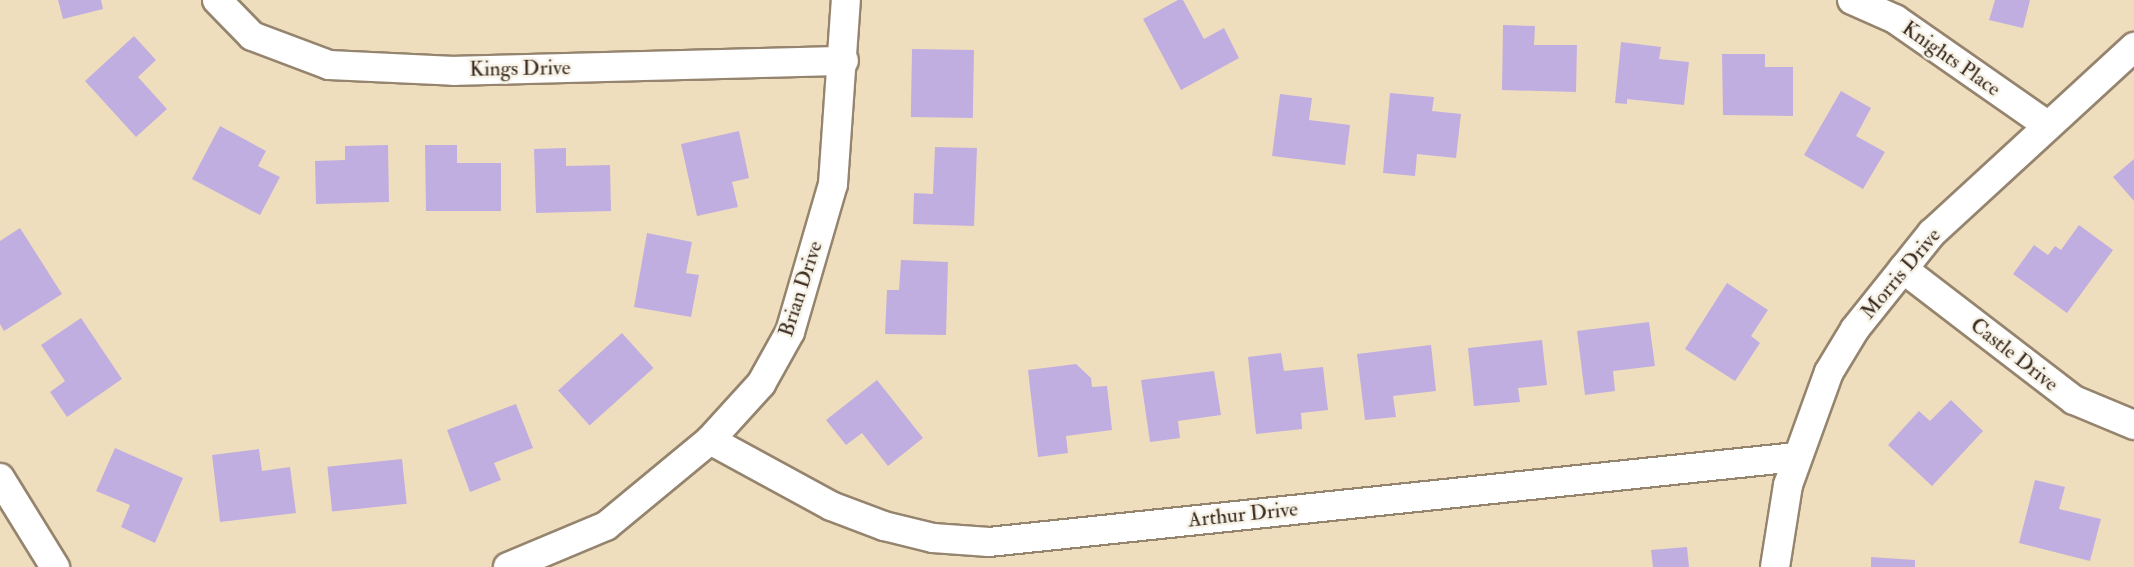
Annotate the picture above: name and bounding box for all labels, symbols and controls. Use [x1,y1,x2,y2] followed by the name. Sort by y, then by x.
[1897,16,2005,102] street label: Knights Place
[469,56,571,82] street label: Kings Drive
[1856,223,1946,325] street label: Morris Drive
[774,238,828,340] street label: Brian Drive
[1965,313,2063,397] street label: Castle Drive
[1187,497,1299,533] street label: Arthur Drive

